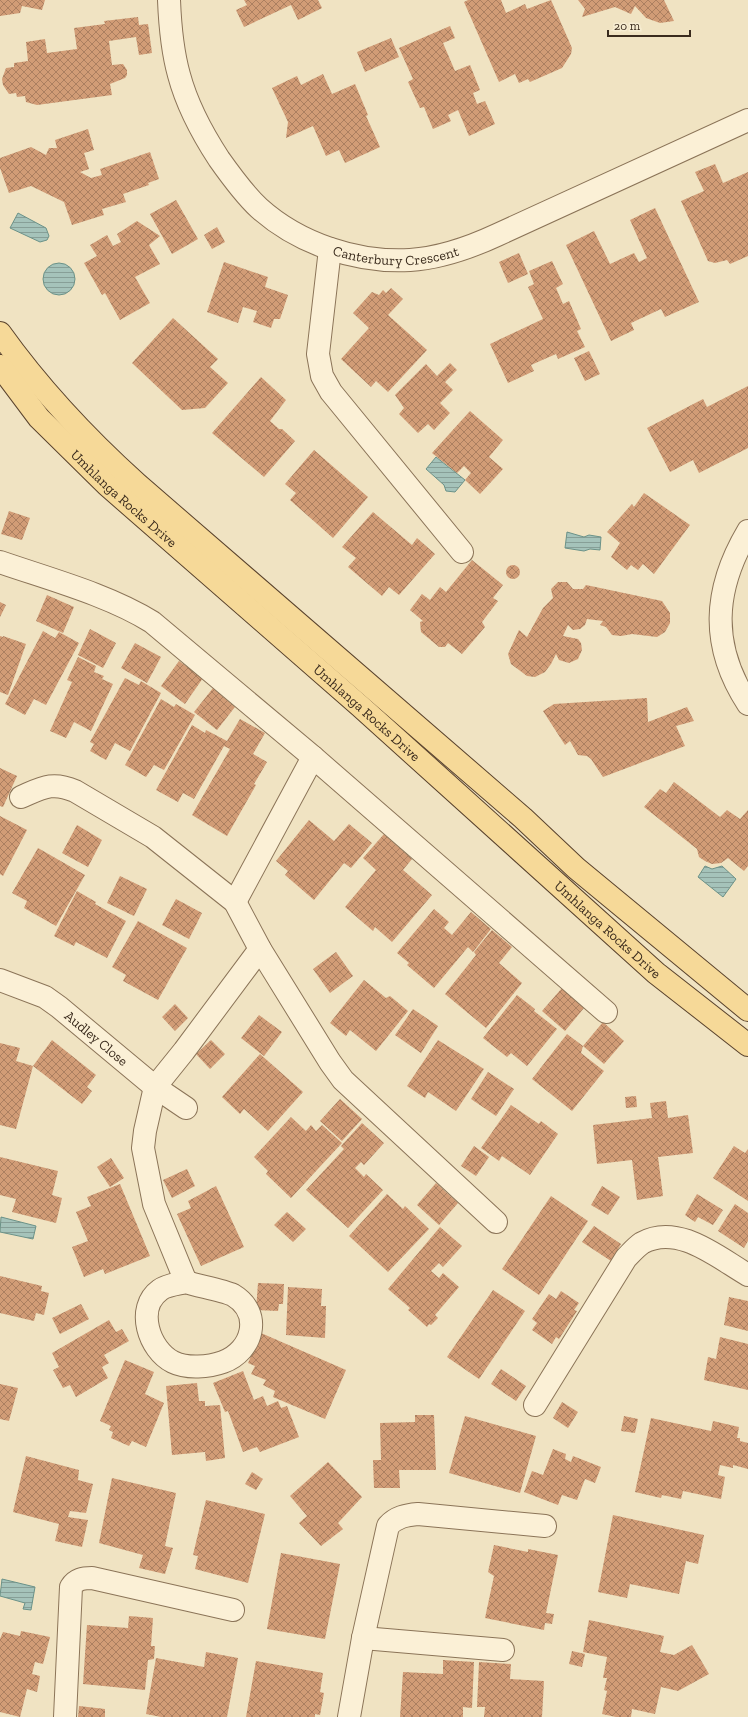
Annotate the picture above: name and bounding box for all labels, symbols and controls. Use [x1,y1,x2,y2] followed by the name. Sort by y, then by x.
[608,12,690,38] scale bar
[614,19,641,33] text: 20 m
[331,242,462,269] street label: Canterbury Crescent
[67,446,181,551] street label: Umhlanga Rocks Drive
[310,661,424,765] street label: Umhlanga Rocks Drive
[551,877,664,983] street label: Umhlanga Rocks Drive
[61,1007,131,1070] street label: Audley Close

